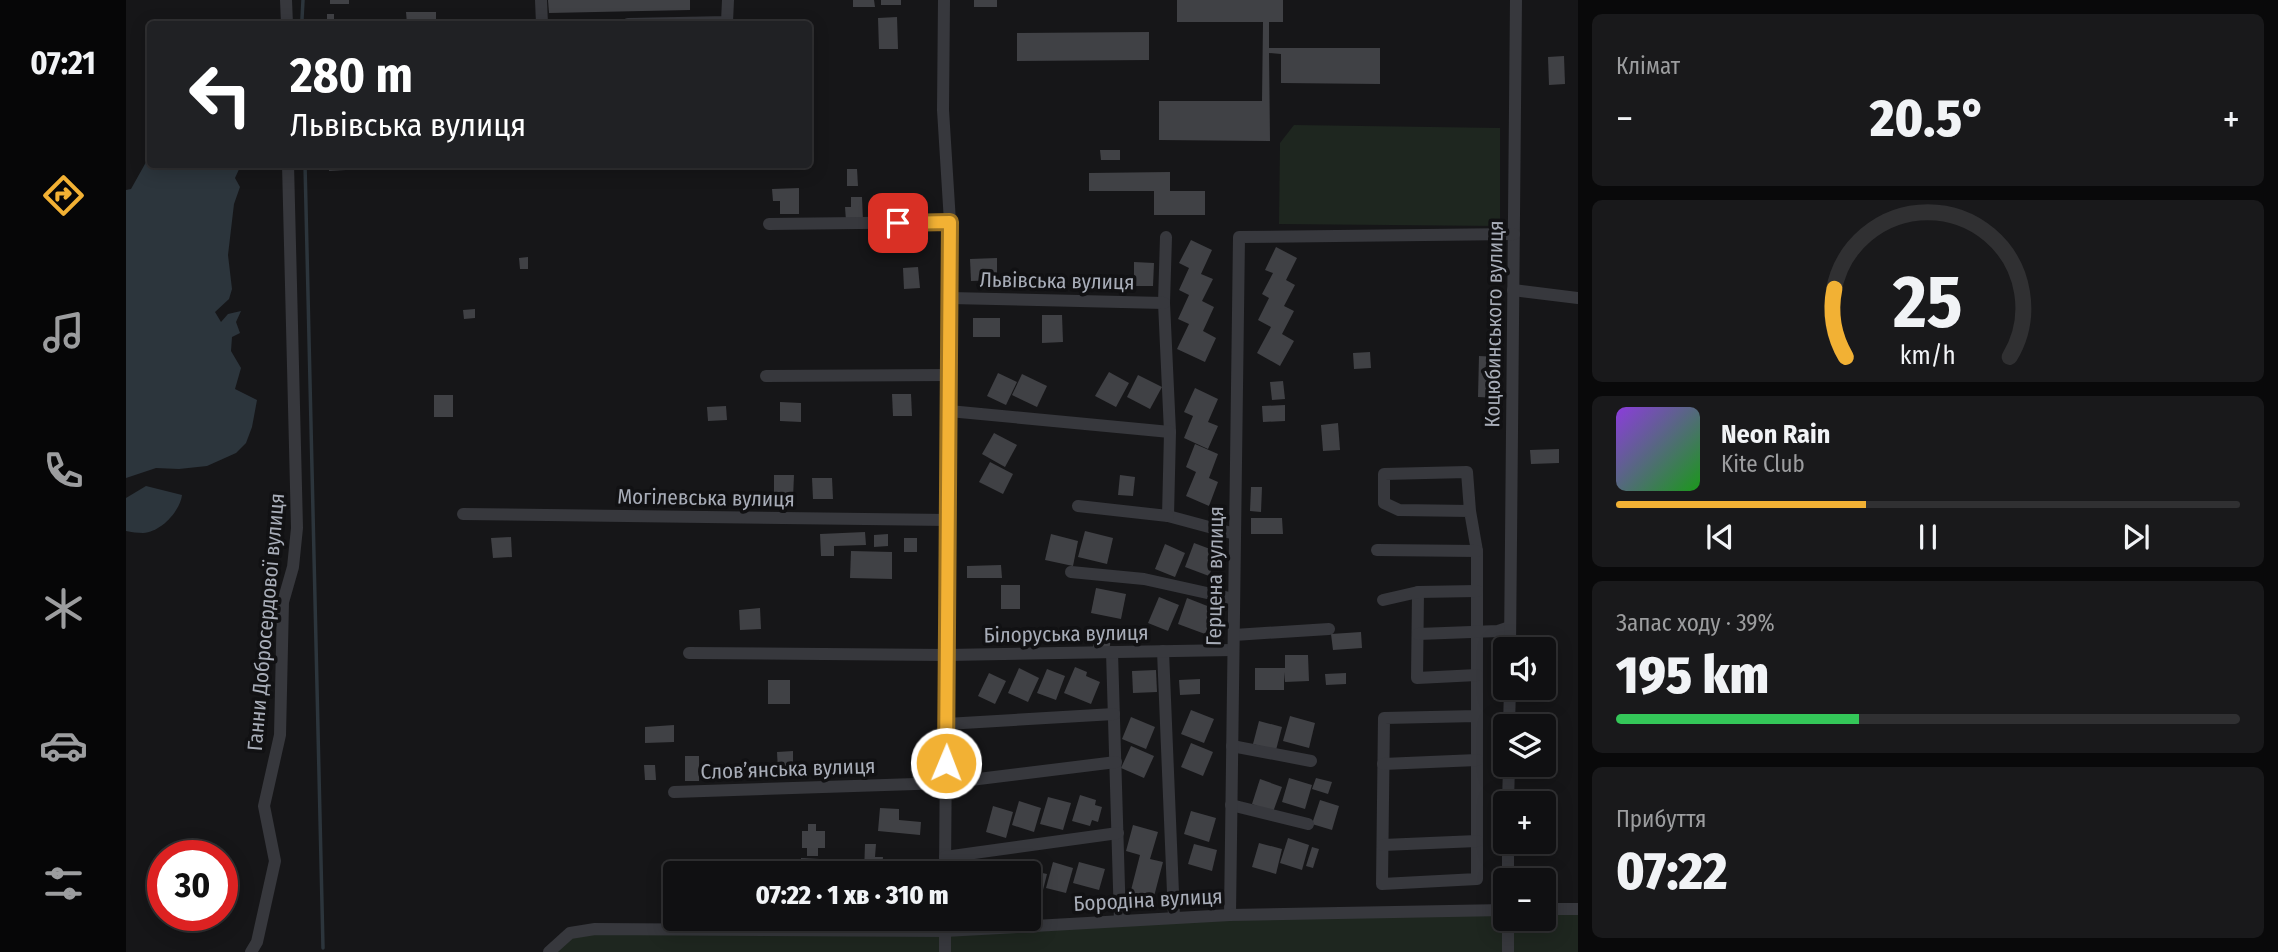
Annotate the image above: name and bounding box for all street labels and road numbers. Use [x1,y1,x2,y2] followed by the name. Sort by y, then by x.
[1479,220,1509,428] street label: Коцюбинського вулиця
[979,267,1135,295] street label: Львівська вулиця
[617,483,795,513] street label: Могілевська вулиця
[242,492,290,752] street label: Ганни Добросердової вулиця
[1201,506,1229,646] street label: Герцена вулиця
[983,620,1149,648] street label: Білоруська вулиця
[700,753,876,785] street label: Слов’янська вулиця
[1073,883,1223,917] street label: Бородіна вулиця

